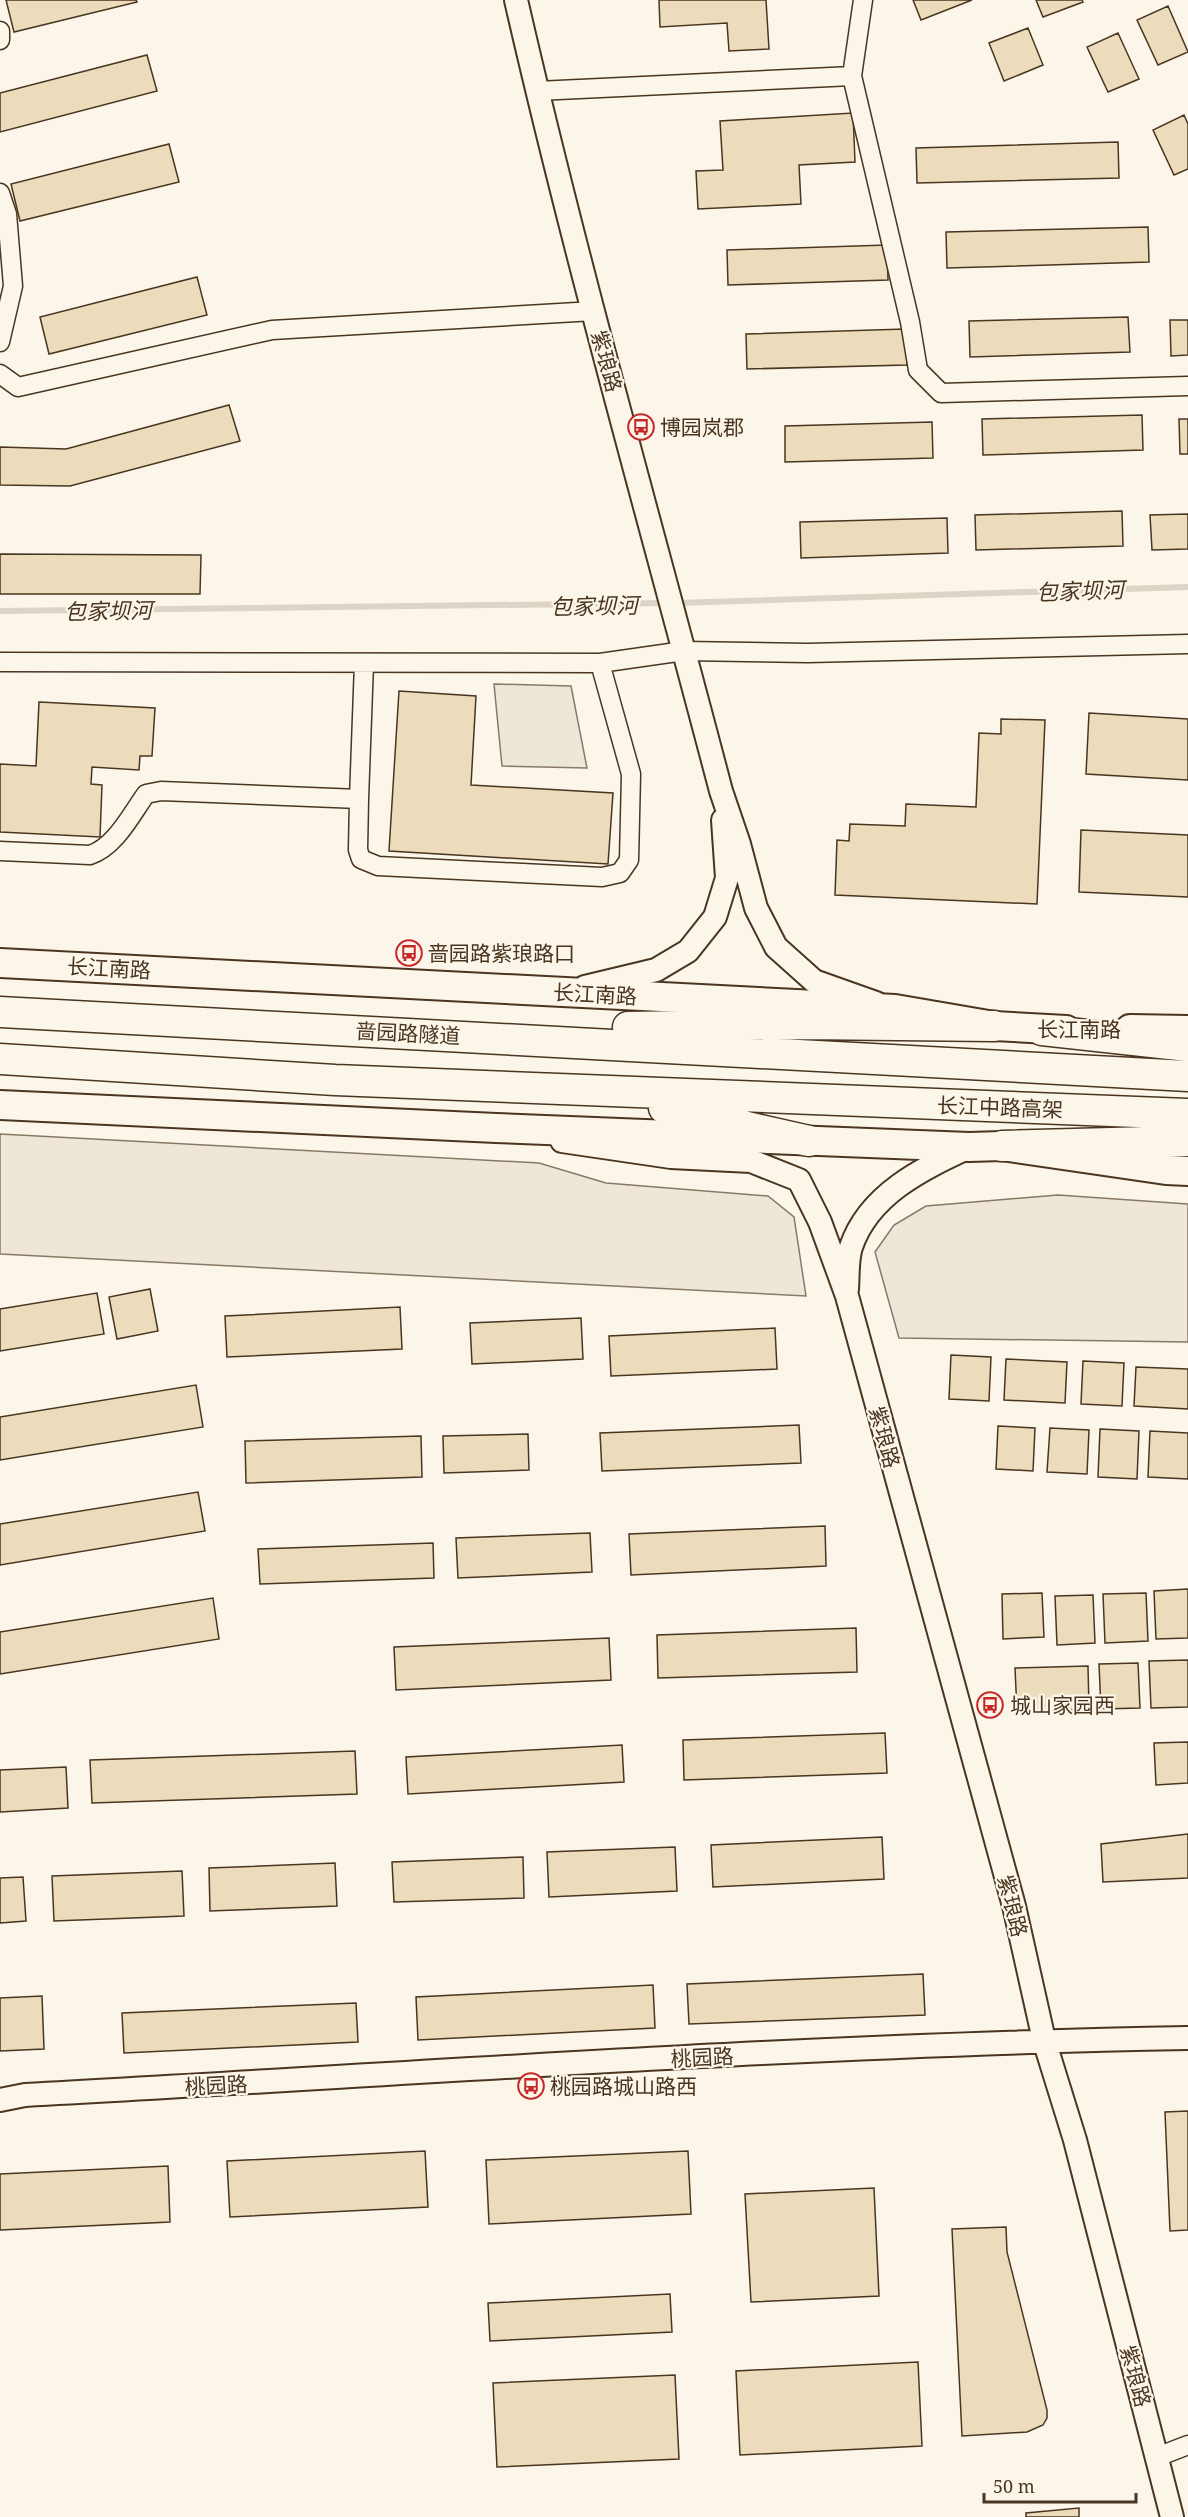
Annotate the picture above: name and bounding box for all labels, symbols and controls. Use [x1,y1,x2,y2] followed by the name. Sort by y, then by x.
[585,327,629,395] street label: 紫琅路
[626,412,656,442] bus stop icon: 博园岚郡
[660,413,744,441] place label: 博园岚郡
[1035,573,1128,607] water label: 包家坝河
[550,589,642,621] water label: 包家坝河
[64,594,156,626] water label: 包家坝河
[394,938,424,968] bus stop icon: 啬园路紫琅路口
[428,939,575,967] place label: 啬园路紫琅路口
[66,952,152,984] street label: 长江南路
[552,978,638,1010] street label: 长江南路
[1037,1015,1121,1043] street label: 长江南路
[355,1016,461,1050] street label: 啬园路隧道
[937,1091,1063,1123] street label: 长江中路高架
[863,1403,907,1471] street label: 紫琅路
[975,1690,1005,1720] bus stop icon: 城山家园西
[1010,1691,1115,1719] place label: 城山家园西
[992,1872,1034,1940] street label: 紫琅路
[670,2041,734,2073] street label: 桃园路
[184,2069,248,2101] street label: 桃园路
[516,2071,546,2101] bus stop icon: 桃园路城山路西
[550,2072,697,2100] place label: 桃园路城山路西
[1114,2342,1158,2410] street label: 紫琅路
[984,2466,1136,2504] scale bar
[993,2474,1035,2498] text: 50 m

